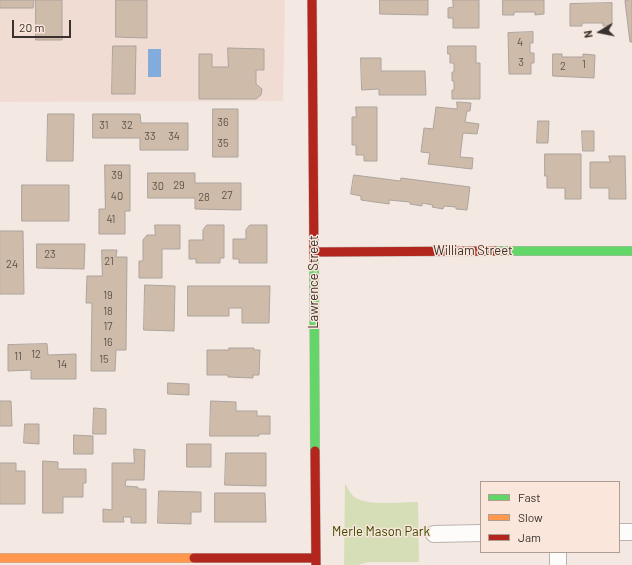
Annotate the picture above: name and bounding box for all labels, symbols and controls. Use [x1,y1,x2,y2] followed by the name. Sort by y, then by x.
[14,12,73,38] scale bar
[580,12,620,52] north arrow
[19,20,45,34] text: 20 m
[581,29,595,39] text: N
[517,35,523,49] house number: 4
[518,55,524,69] house number: 3
[582,57,586,71] house number: 1
[560,59,566,73] house number: 2
[217,115,229,129] house number: 36
[99,118,109,132] house number: 31
[121,118,133,132] house number: 32
[144,129,156,143] house number: 33
[168,129,180,143] house number: 34
[217,136,229,150] house number: 35
[111,168,123,182] house number: 39
[173,178,185,192] house number: 29
[152,179,164,193] house number: 30
[221,188,233,202] house number: 27
[111,189,123,203] house number: 40
[198,190,210,204] house number: 28
[107,212,115,226] house number: 41
[306,235,322,329] street label: Lawrence Street
[433,243,513,259] street label: William Street
[44,247,56,261] house number: 23
[104,254,114,268] house number: 21
[6,257,18,271] house number: 24
[103,288,113,302] house number: 19
[103,304,113,318] house number: 18
[103,319,113,333] house number: 17
[103,335,113,349] house number: 16
[31,347,41,361] house number: 12
[14,349,22,363] house number: 11
[99,352,109,366] house number: 15
[57,357,67,371] house number: 14
[480,481,620,553] legend
[518,490,541,504] text: Fast
[518,510,543,524] text: Slow
[332,524,430,540] park label: Merle Mason Park
[518,530,541,544] text: Jam

